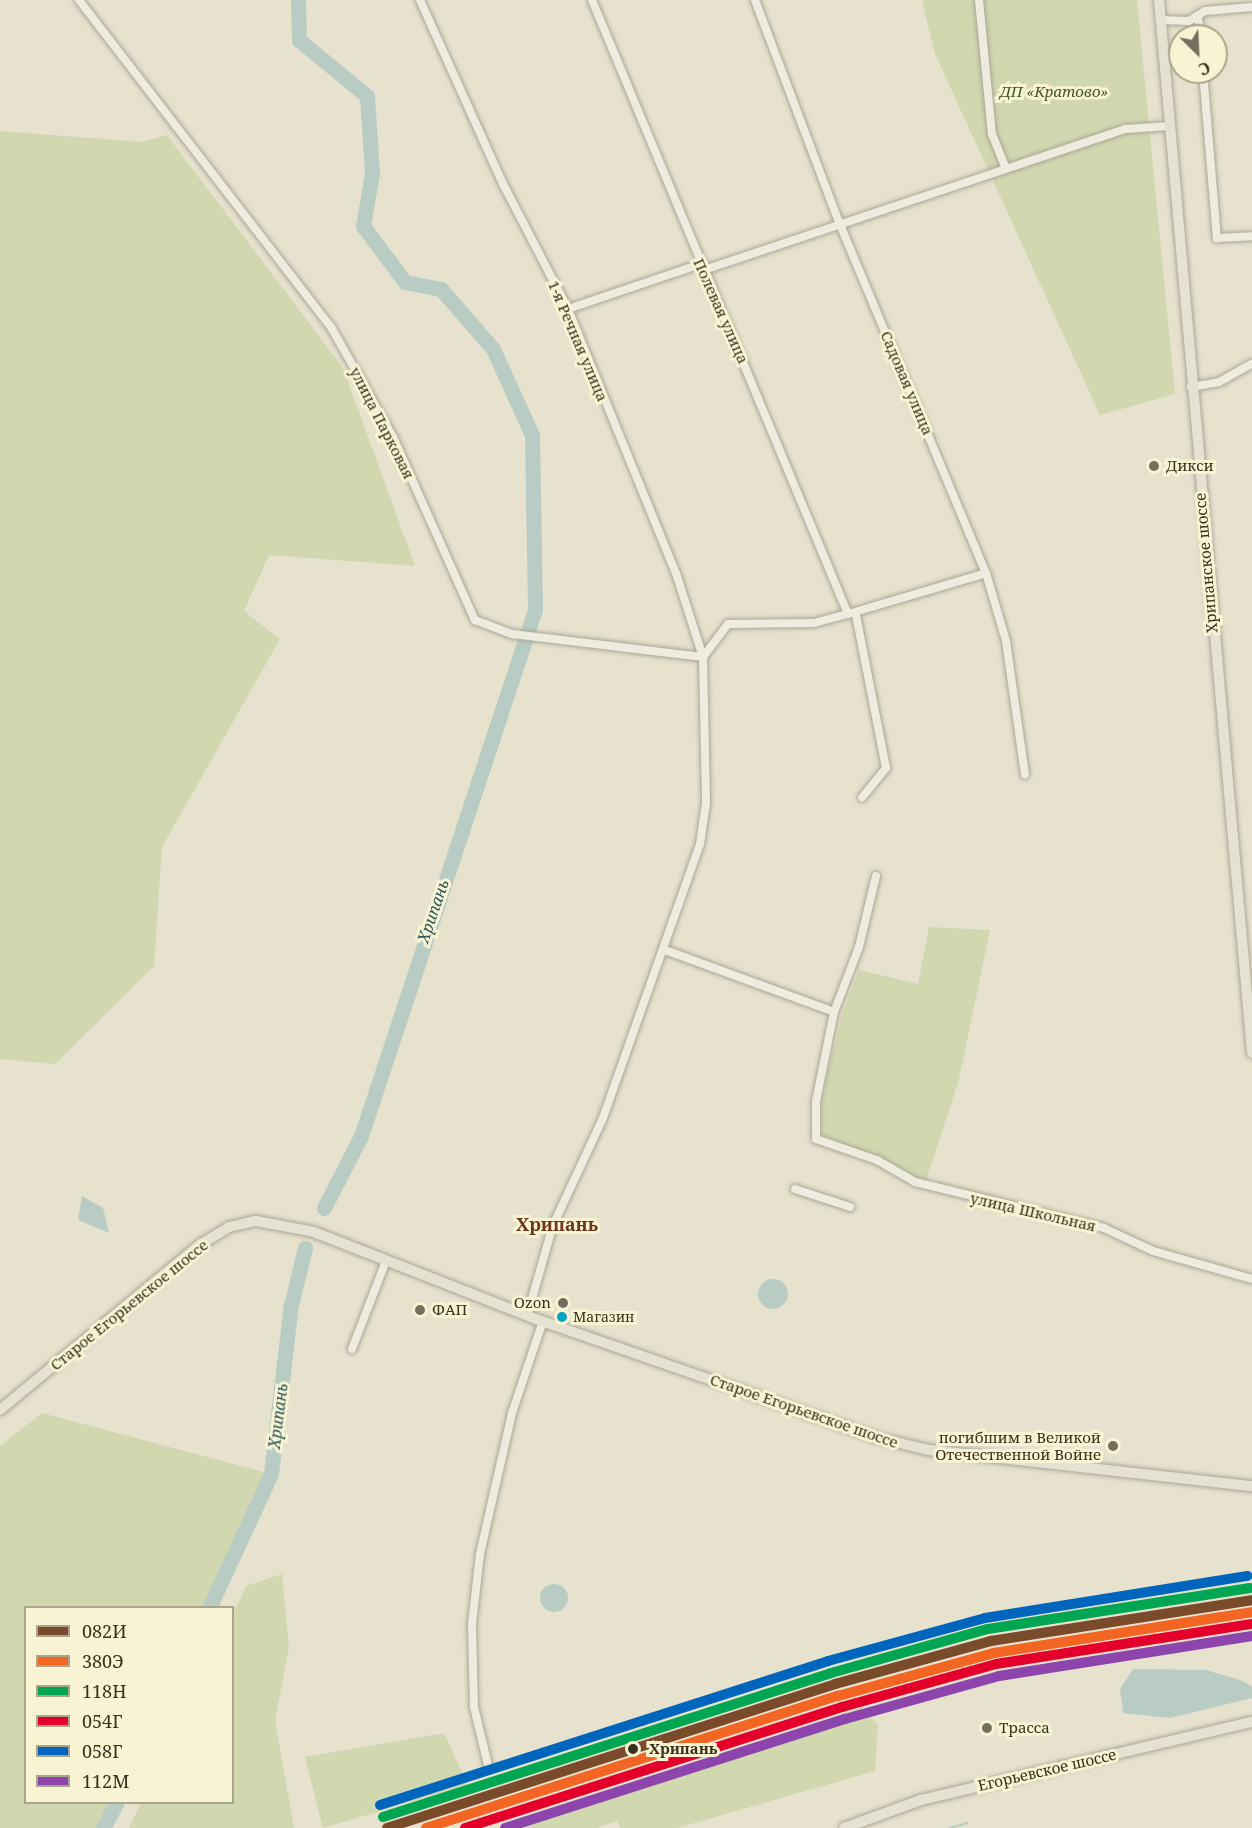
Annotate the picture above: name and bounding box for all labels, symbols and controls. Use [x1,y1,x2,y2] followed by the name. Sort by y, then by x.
[1168,24,1228,84] north arrow
[1195,56,1214,81] text: С
[1000,83,1108,101] park label: ДП «Кратово»
[690,256,752,366] street label: Полевая улица
[544,278,612,404] street label: 1-я Речная улица
[877,328,937,438] street label: Садовая улица
[346,364,418,482] street label: улица Парковая
[1166,457,1214,475] place label: Дикси
[1147,459,1161,473] marker: Дикси
[1191,492,1221,634] street label: Хрипанское шоссе
[413,877,453,945] water label: Хрипань
[968,1189,1098,1235] street label: улица Школьная
[516,1213,598,1235] district label: Хрипань
[47,1236,211,1374] street label: Старое Егорьевское шоссе
[514,1294,551,1312] place label: Ozon
[556,1296,570,1310] marker: Ozon
[432,1301,467,1319] place label: ФАП
[413,1303,427,1317] marker: ФАП
[573,1309,634,1325] place label: Магазин
[556,1311,568,1323] marker: Магазин
[708,1370,900,1452] street label: Старое Егорьевское шоссе
[264,1382,292,1450] water label: Хрипань
[935,1428,1101,1463] place label: погибшим в Великой Отечественной Войне
[1106,1439,1120,1453] marker: погибшим в Великой Отечественной Войне
[24,1606,234,1804] legend
[82,1619,127,1643] text: 082И
[82,1649,123,1673] text: 380Э
[82,1679,127,1703] text: 118Н
[82,1709,122,1733] text: 054Г
[999,1719,1050,1737] place label: Трасса
[980,1721,994,1735] marker: Трасса
[622,1738,644,1760] marker: Хрипань
[82,1739,122,1763] text: 058Г
[649,1740,717,1758] place label: Хрипань
[976,1745,1118,1795] street label: Егорьевское шоссе
[82,1769,129,1793] text: 112М

